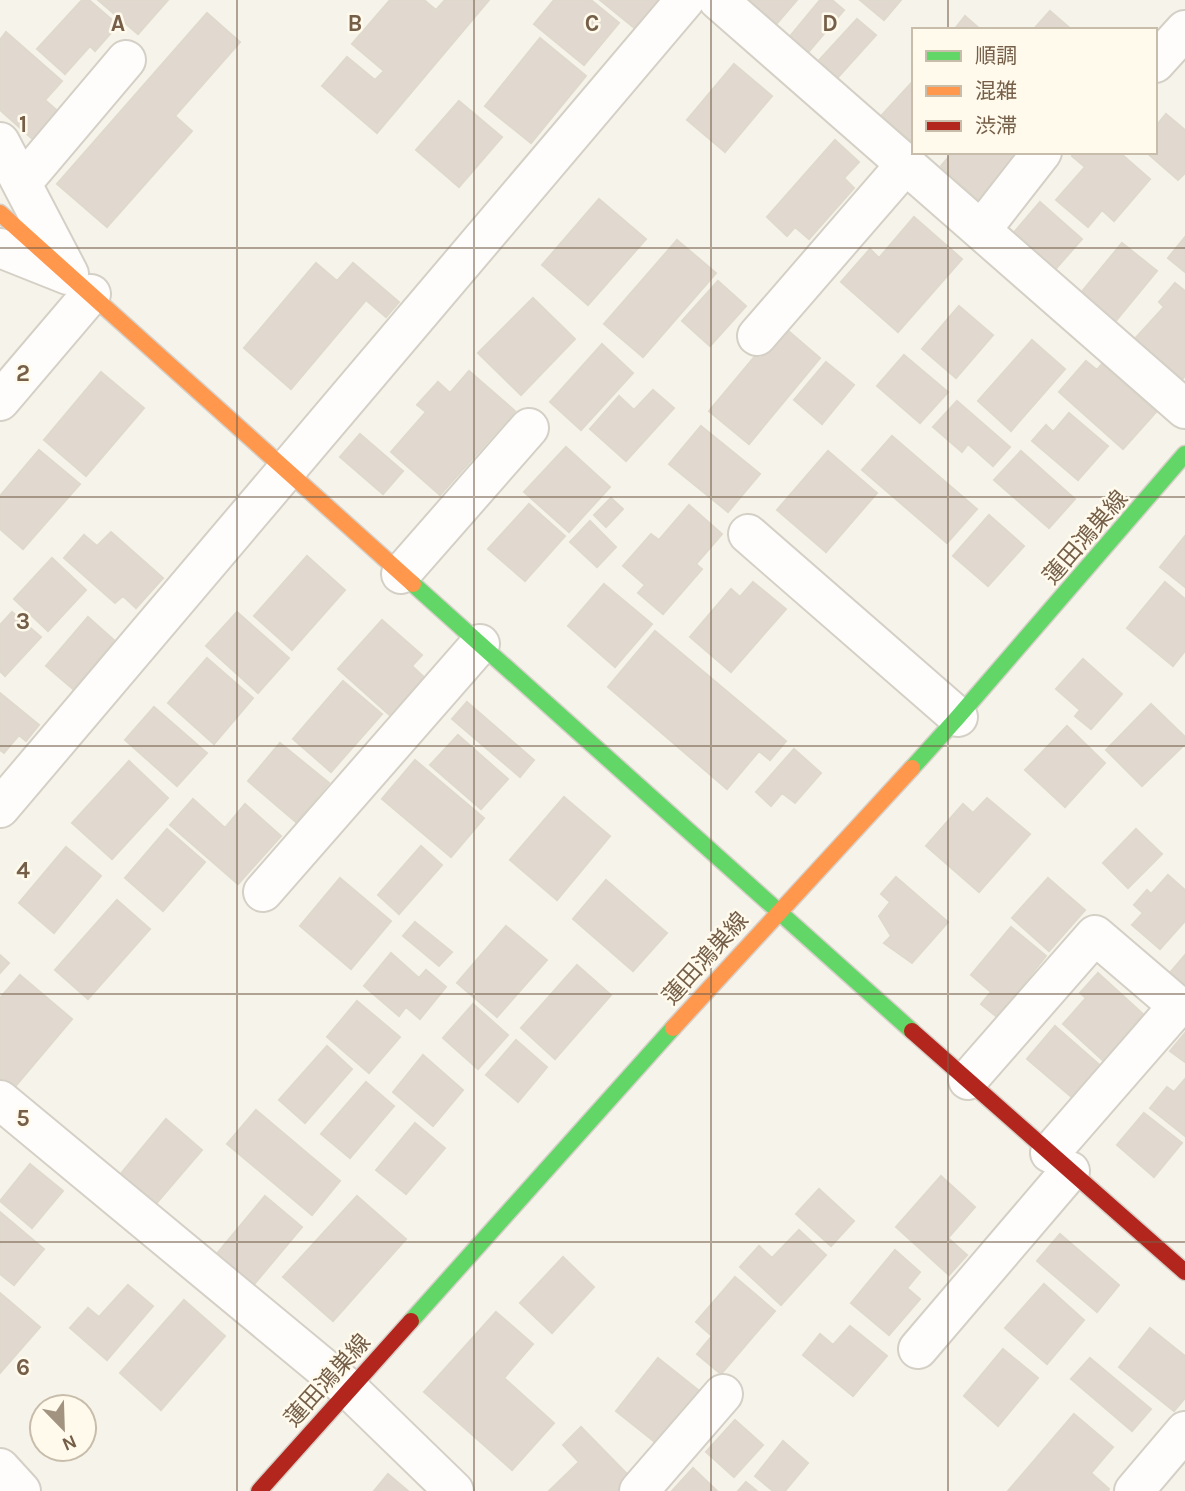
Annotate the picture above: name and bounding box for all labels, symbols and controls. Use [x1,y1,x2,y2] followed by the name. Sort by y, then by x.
[111,10,125,37] text: A
[348,10,362,37] text: B
[585,10,599,37] text: C
[822,10,838,37] text: D
[912,28,1157,154] legend
[975,44,1017,68] text: 順調
[975,79,1017,103] text: 混雑
[19,111,27,138] text: 1
[975,114,1017,138] text: 渋滞
[16,360,30,387] text: 2
[1037,485,1133,590] street label: 蓮田鴻巣線
[16,608,30,635] text: 3
[16,857,30,884] text: 4
[657,907,754,1010] street label: 蓮田鴻巣線
[16,1105,30,1132] text: 5
[279,1329,376,1432] street label: 蓮田鴻巣線
[16,1354,30,1381] text: 6
[28,1393,98,1463] north arrow
[59,1430,80,1456] text: N

